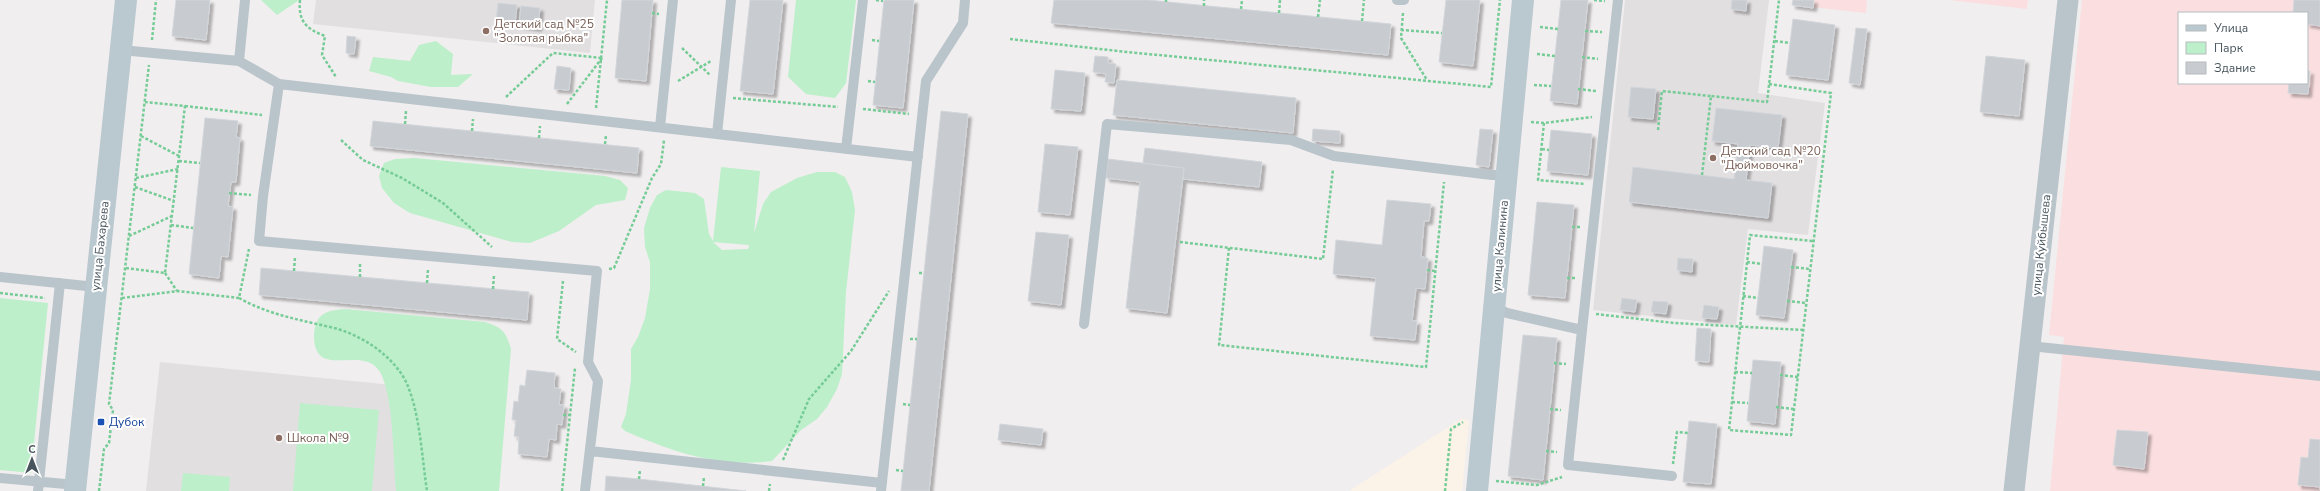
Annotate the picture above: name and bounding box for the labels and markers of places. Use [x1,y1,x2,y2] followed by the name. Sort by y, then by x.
[494,16,594,46] place label: Детский сад №25 "Золотая рыбка"
[481,26,491,36] marker: Детский сад №25 "Золотая рыбка"
[1721,143,1821,173] place label: Детский сад №20 "Дюймовочка"
[1708,153,1718,163] marker: Детский сад №20 "Дюймовочка"
[109,414,145,430] place label: Дубок
[96,417,106,427] marker: Дубок
[287,430,349,446] place label: Школа №9
[274,433,284,443] marker: Школа №9

